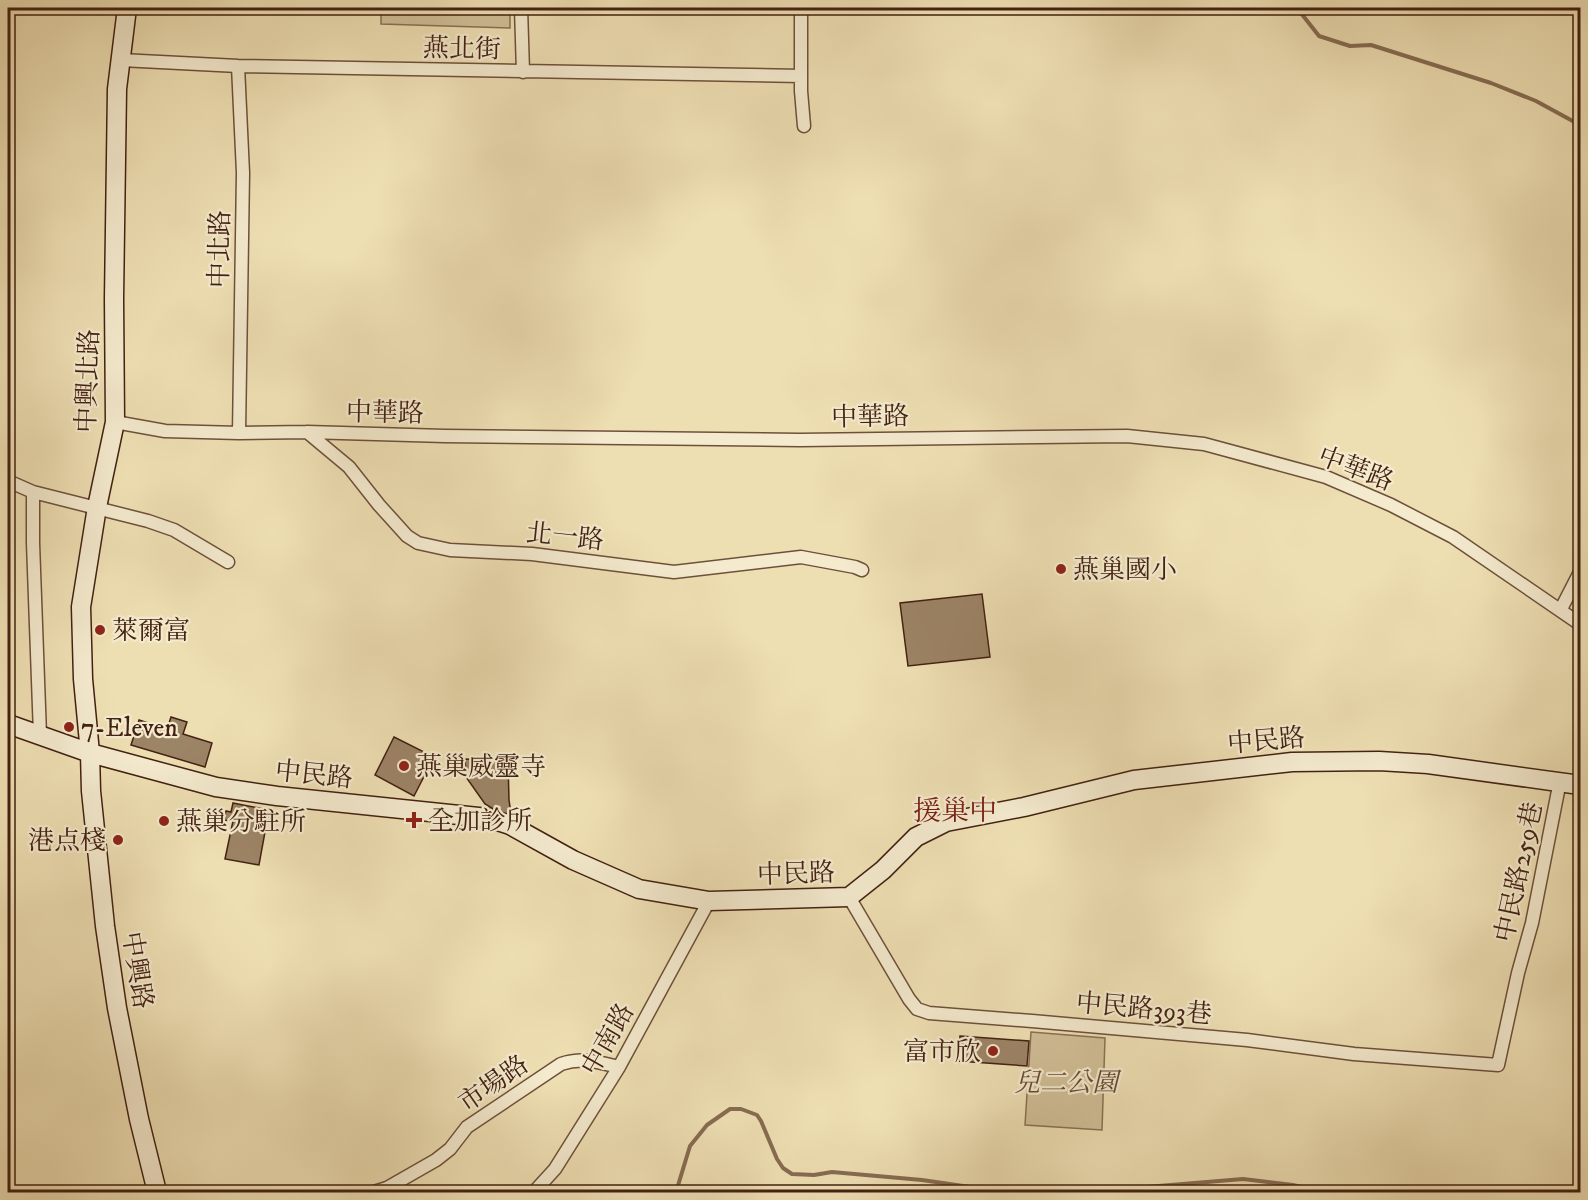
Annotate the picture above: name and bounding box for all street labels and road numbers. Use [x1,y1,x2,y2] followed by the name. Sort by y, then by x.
[423,32,501,67] street label: 燕北街
[203,210,238,288] street label: 中北路
[70,329,107,434] street label: 中興北路
[346,396,424,431] street label: 中華路
[831,400,909,435] street label: 中華路
[1313,440,1398,499] street label: 中華路
[524,517,605,558] street label: 北一路
[1226,722,1306,761] street label: 中民路
[273,755,354,796] street label: 中民路
[1489,799,1550,945] street label: 中民路259巷
[756,857,836,892] street label: 中民路
[114,929,159,1011] street label: 中興路
[1075,987,1213,1032] street label: 中民路393巷
[575,998,642,1082] street label: 中南路
[452,1048,535,1120] street label: 市場路

